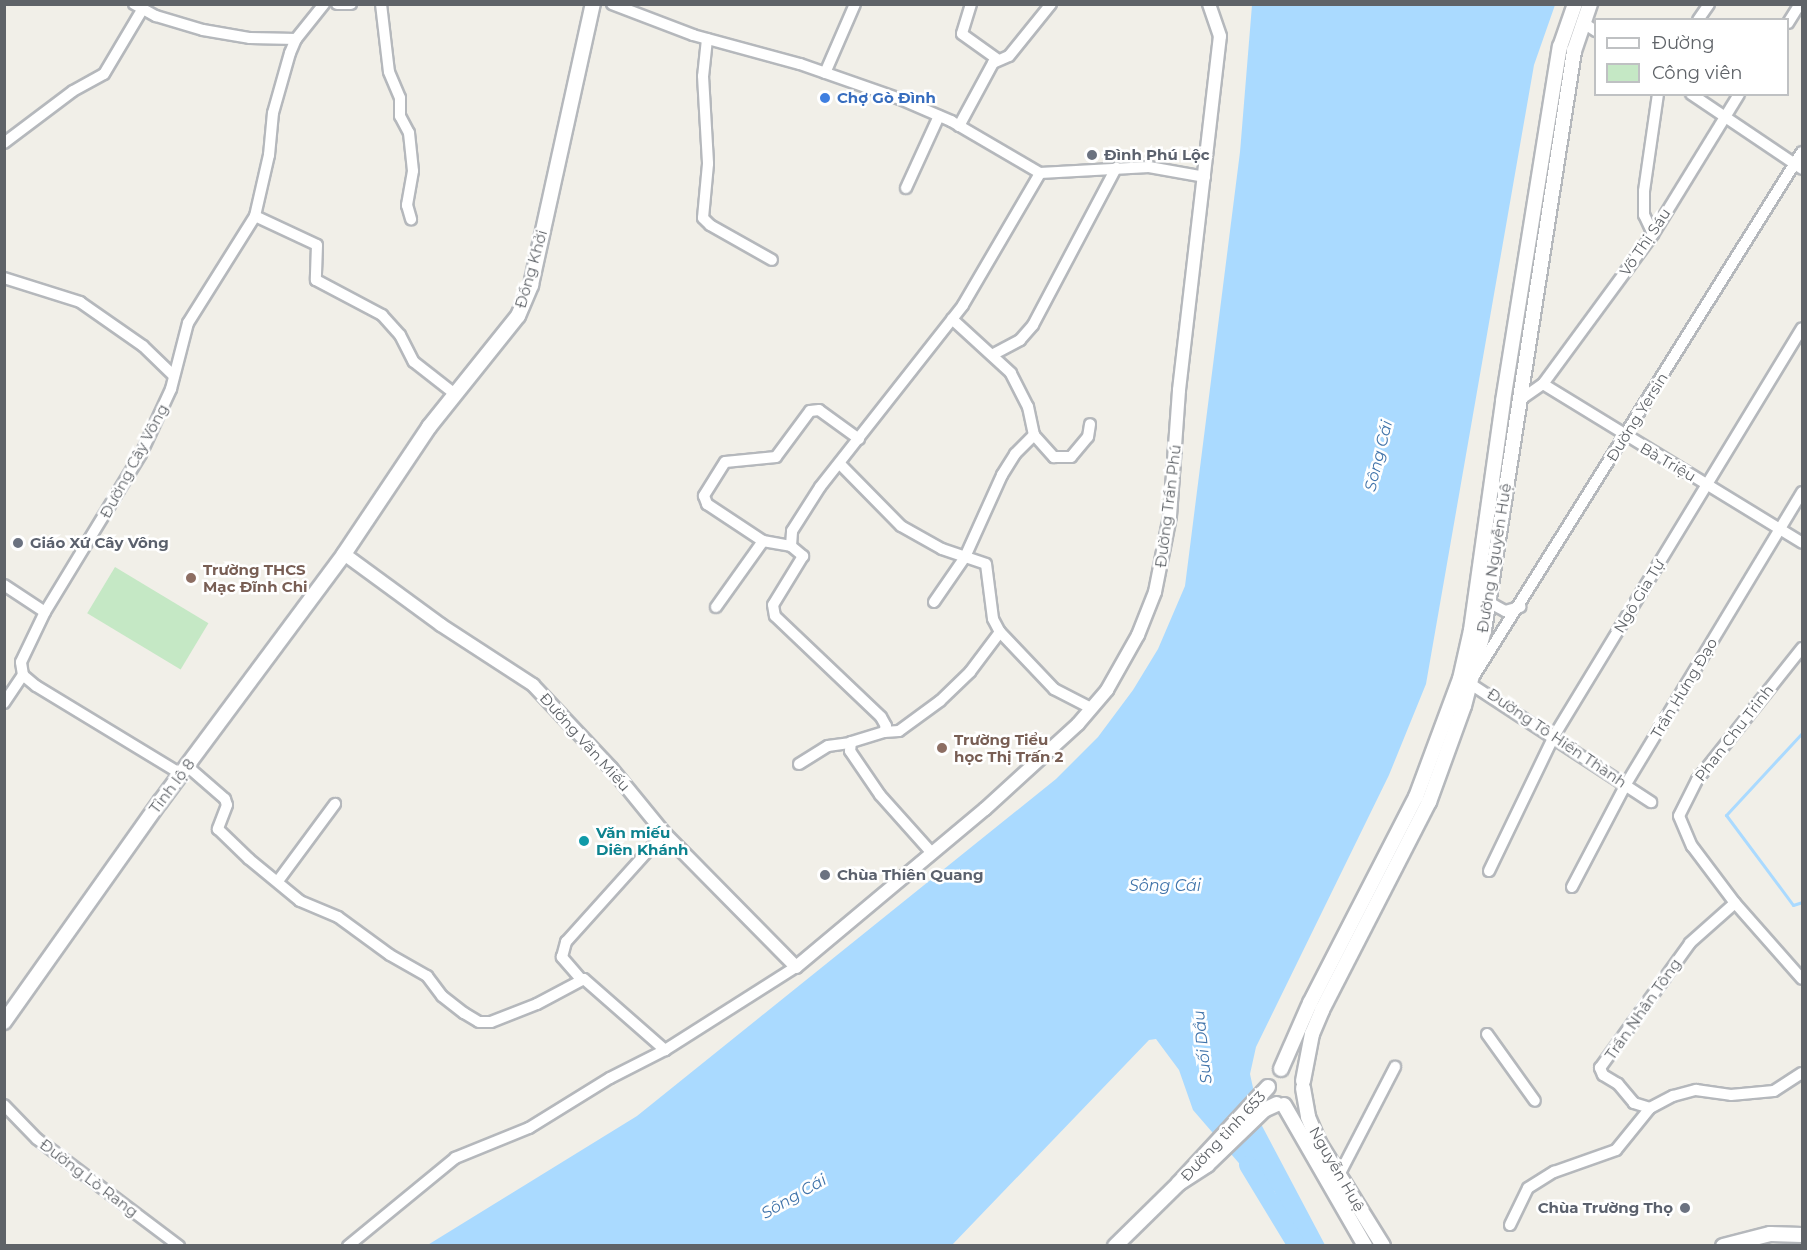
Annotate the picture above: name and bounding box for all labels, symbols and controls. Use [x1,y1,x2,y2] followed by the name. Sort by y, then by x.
[1594,18,1789,96] legend
[1652,32,1715,54] text: Đường
[1652,62,1743,84] text: Công viên
[837,89,936,107] place label: Chợ Gò Đình
[818,91,832,105] marker: Chợ Gò Đình
[1104,146,1210,164] place label: Đình Phú Lộc
[1085,148,1099,162] marker: Đình Phú Lộc
[1616,205,1674,279] street label: Võ Thị Sáu
[511,228,551,310] street label: Đồng Khởi
[1603,369,1671,465] street label: Đường Yersin
[96,401,172,521] street label: Đường Cây Vông
[1361,419,1397,493] water label: Sông Cái
[1637,439,1699,485] street label: Bà Triệu
[1152,443,1184,569] street label: Đường Trần Phú
[1473,482,1515,634] street label: Đường Nguyễn Huệ
[30,534,169,552] place label: Giáo Xứ Cây Vông
[11,536,25,550] marker: Giáo Xứ Cây Vông
[1610,556,1668,636] street label: Ngô Gia Tự
[203,560,308,595] place label: Trường THCS Mạc Đĩnh Chi
[184,571,198,585] marker: Trường THCS Mạc Đĩnh Chi
[1647,635,1721,741] street label: Trần Hưng Đạo
[1691,681,1777,785] street label: Phan Chu Trinh
[1484,685,1630,791] street label: Đường Tô Hiến Thành
[536,689,634,795] street label: Đường Văn Miếu
[954,730,1063,765] place label: Trường Tiểu học Thị Trấn 2
[935,741,949,755] marker: Trường Tiểu học Thị Trấn 2
[146,755,198,817] street label: Tỉnh lộ 8
[596,823,688,858] place label: Văn miếu Diên Khánh
[577,834,591,848] marker: Văn miếu Diên Khánh
[837,866,983,884] place label: Chùa Thiên Quang
[818,868,832,882] marker: Chùa Thiên Quang
[1129,876,1201,896] water label: Sông Cái
[1601,955,1685,1063] street label: Trần Nhân Tông
[1190,1009,1216,1085] water label: Suối Dầu
[1177,1087,1269,1185] street label: Đường tỉnh 653
[1305,1123,1369,1215] street label: Nguyễn Huệ
[36,1135,142,1221] street label: Đường Lò Rang
[758,1171,830,1223] water label: Sông Cái
[1538,1199,1673,1217] place label: Chùa Trường Thọ
[1678,1201,1692,1215] marker: Chùa Trường Thọ

